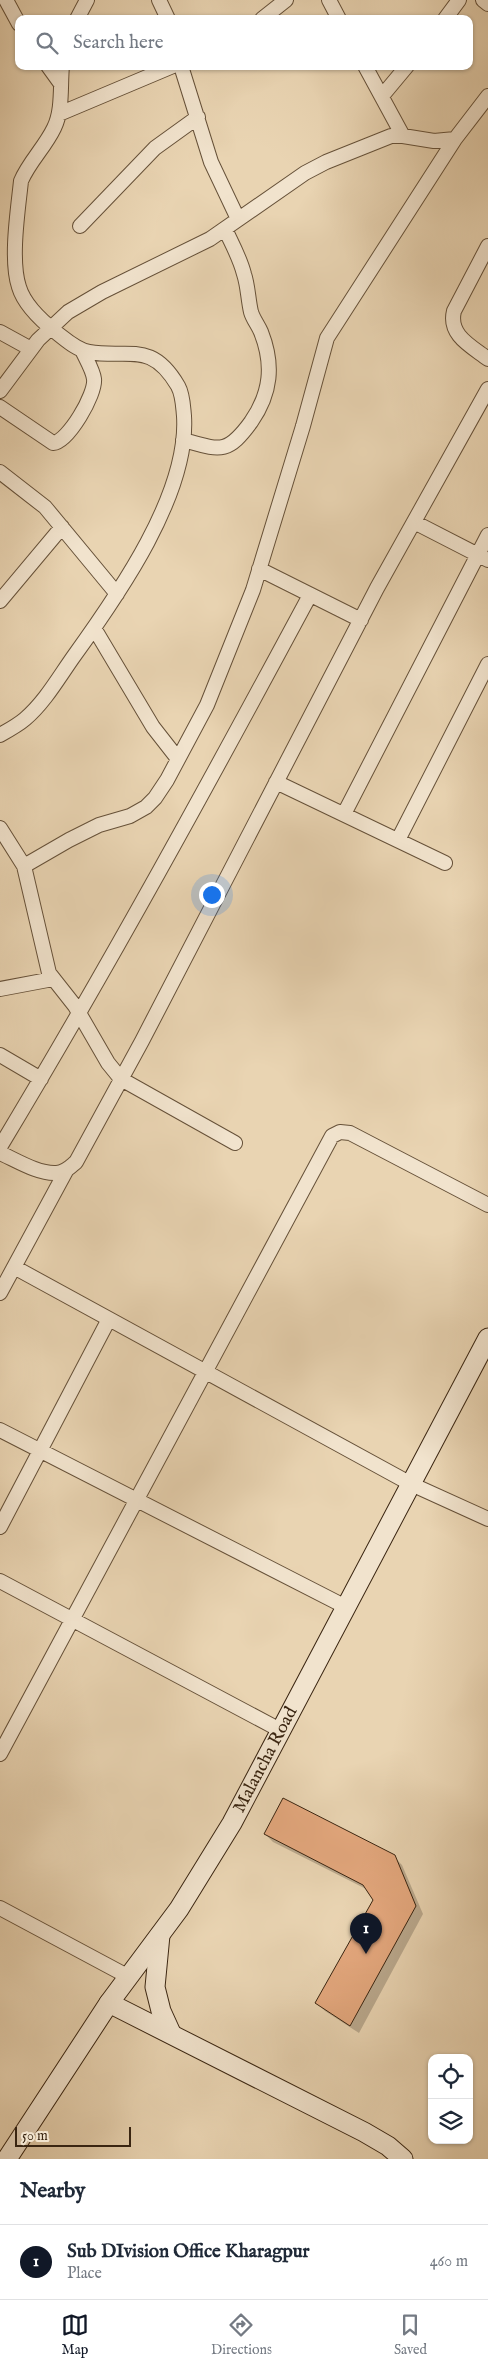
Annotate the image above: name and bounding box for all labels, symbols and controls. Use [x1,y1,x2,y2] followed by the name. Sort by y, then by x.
[15,15,473,70] search box
[33,29,61,57] icon: search
[73,31,164,55] text: Search here
[199,882,225,908] your location
[228,1703,303,1817] street label: Malancha Road
[350,1913,382,1954] pin: 1
[428,2054,473,2144] map controls
[428,2054,473,2099] button: locate
[428,2099,473,2144] button: layers
[15,2124,131,2147] scale bar
[22,2127,48,2145] text: 50 m
[20,2178,85,2205] text: Nearby
[67,2240,310,2264] text: Sub DIvision Office Kharagpur
[33,2252,39,2272] text: 1
[430,2252,468,2272] text: 460 m
[67,2264,102,2284] text: Place
[61,2311,89,2359] tab: Map
[211,2311,272,2359] tab: Directions
[394,2311,427,2359] tab: Saved

